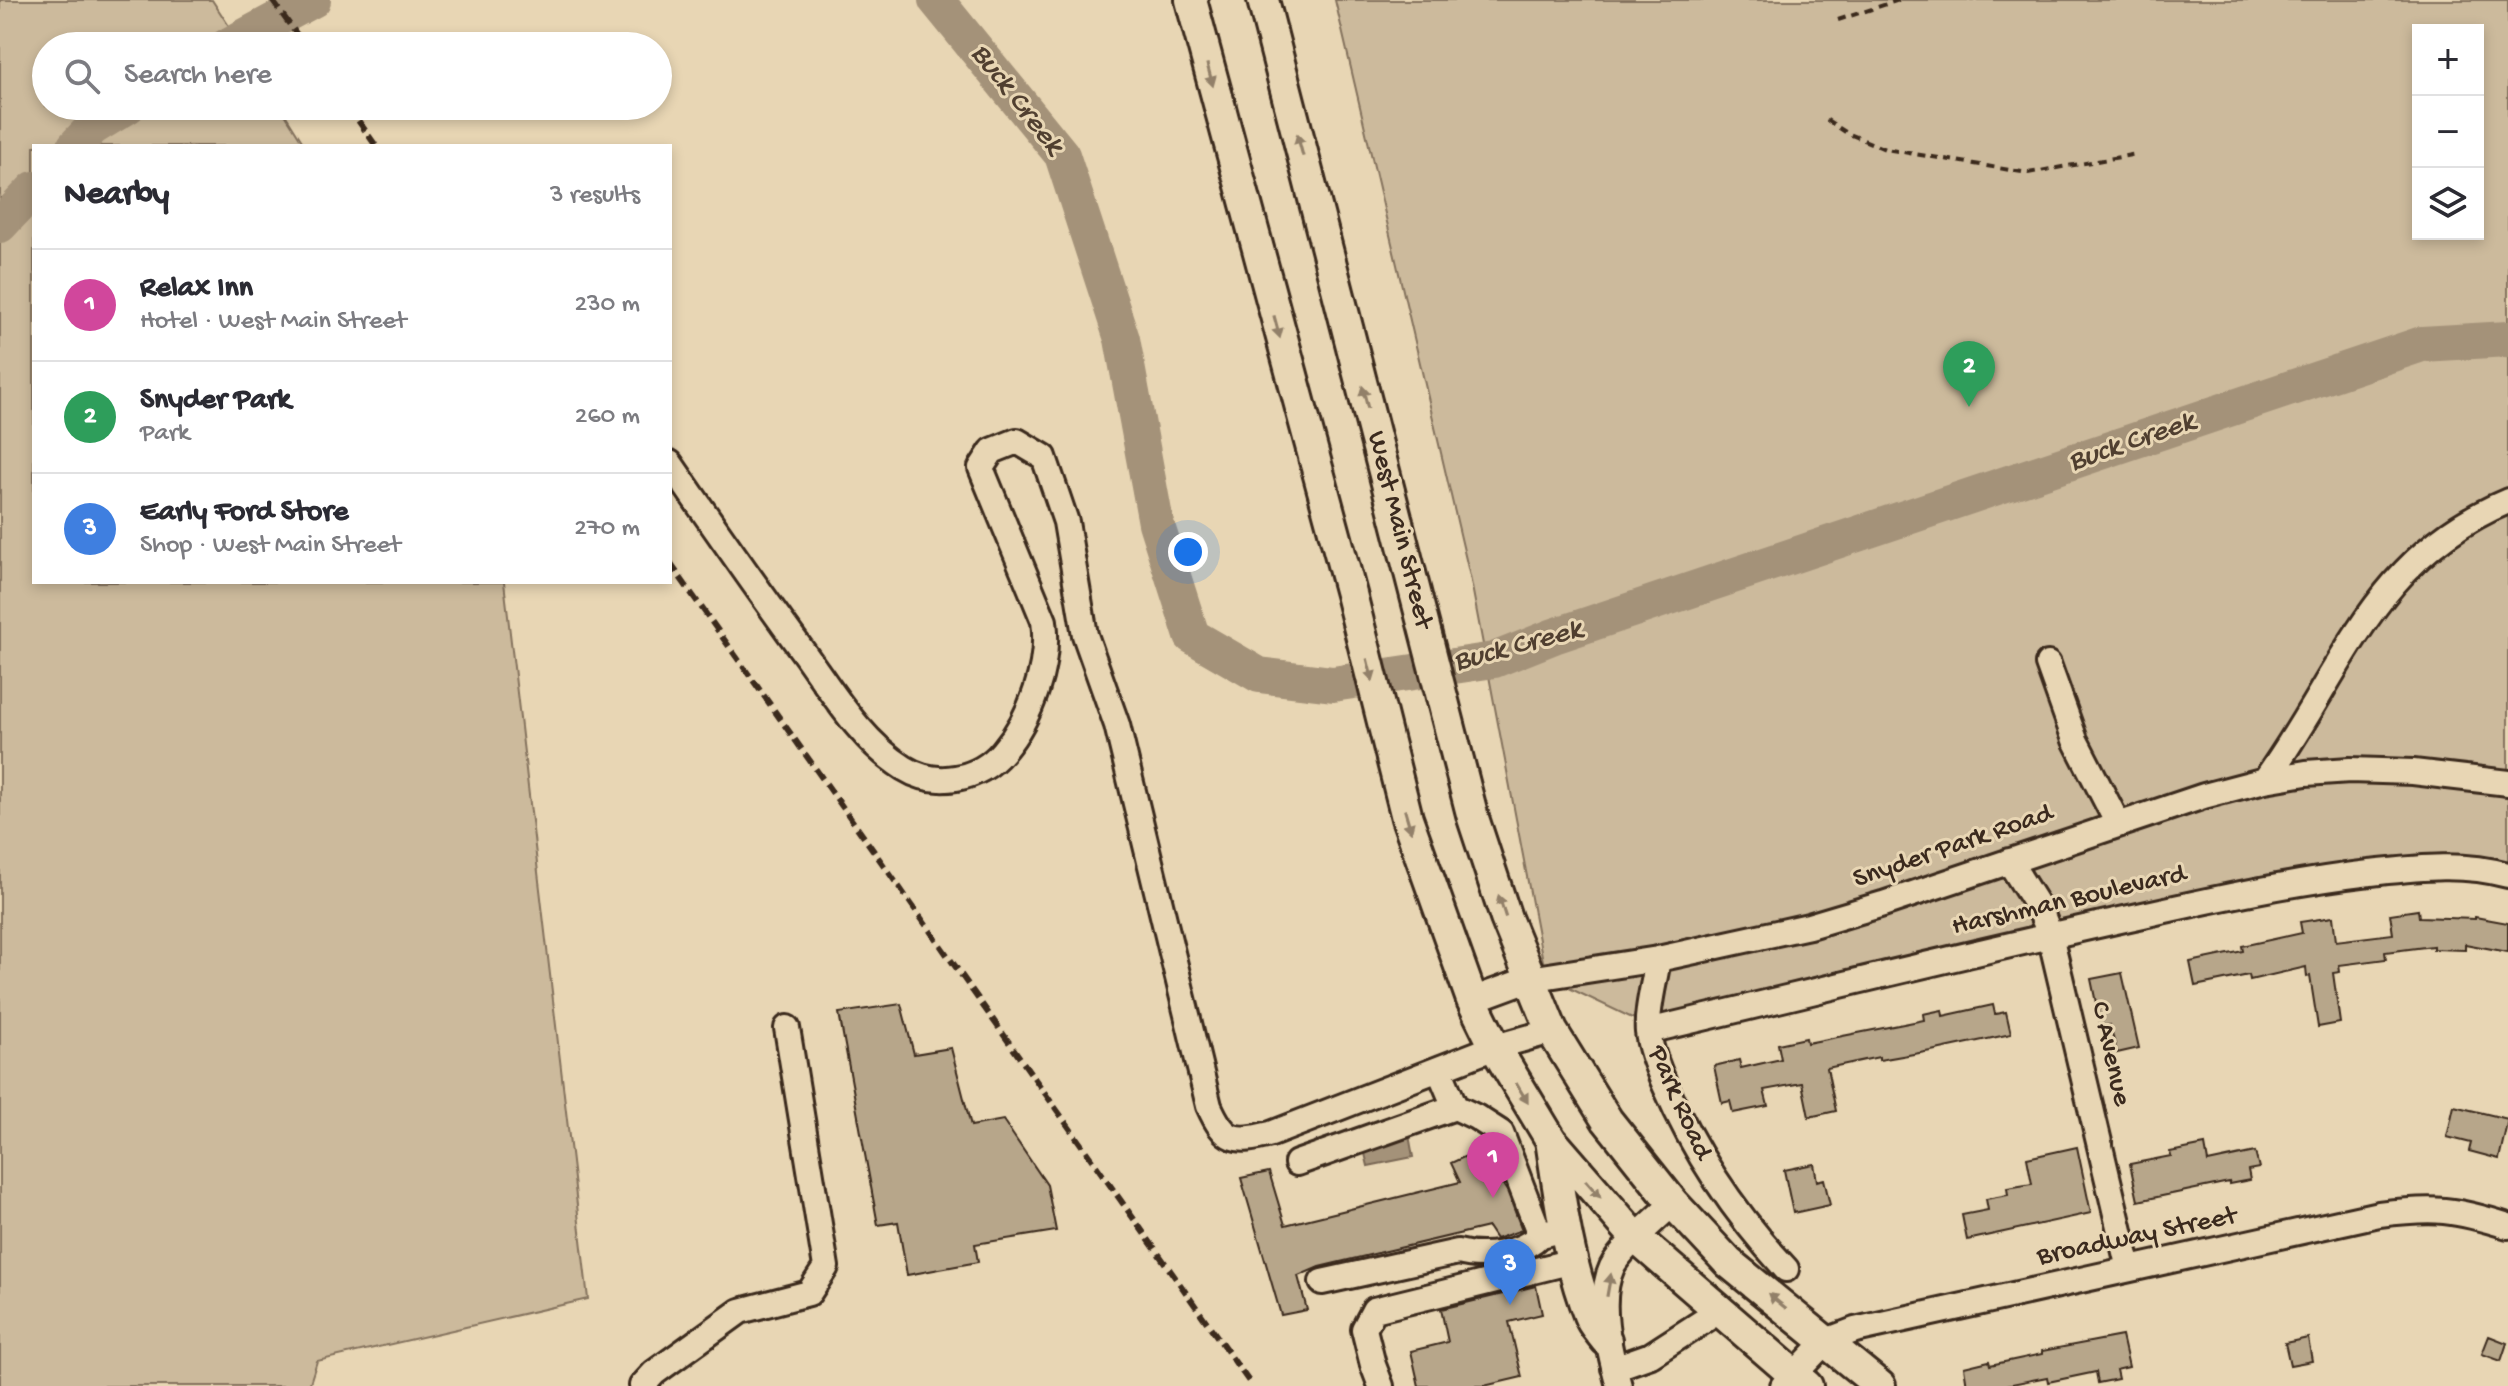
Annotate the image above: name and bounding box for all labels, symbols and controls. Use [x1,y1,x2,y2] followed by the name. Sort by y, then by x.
[2412,24,2484,240] map controls
[2412,24,2484,96] button: +
[32,32,672,120] search box
[962,37,1072,165] water label: Buck Creek
[60,54,104,98] icon: search
[124,59,272,94] text: Search here
[1205,63,1217,88] one-way arrow
[2412,96,2484,168] button: −
[1294,132,1306,157] one-way arrow
[2412,168,2484,240] button: layers
[64,176,169,216] text: Nearby
[550,181,640,212] text: 3 results
[140,272,253,307] text: Relax Inn
[85,290,95,321] text: 1
[574,290,640,321] text: 230 m
[140,307,406,338] text: Hotel · West Main Street
[1272,314,1284,339] one-way arrow
[1943,341,1995,407] pin: 2
[140,384,291,419] text: Snyder Park
[1359,384,1371,409] one-way arrow
[84,402,96,433] text: 2
[575,402,640,433] text: 260 m
[2064,404,2202,481] water label: Buck Creek
[140,419,190,450] text: Park
[1359,428,1440,635] street label: West Main Street
[140,496,349,531] text: Early Ford Store
[83,514,97,545] text: 3
[574,514,640,545] text: 270 m
[140,531,401,562] text: Shop · West Main Street
[1168,532,1208,572] your location
[1450,612,1588,681] water label: Buck Creek
[1364,657,1376,682] one-way arrow
[1849,797,2059,897] street label: Snyder Park Road
[1402,809,1415,833] one-way arrow
[1949,857,2192,944] street label: Harshman Boulevard
[1495,893,1507,917] one-way arrow
[2082,999,2138,1110] street label: C Avenue
[1639,1040,1720,1167] street label: Park Road
[1515,1082,1529,1104] one-way arrow
[1467,1132,1519,1198] pin: 1
[1584,1179,1601,1199] one-way arrow
[2033,1199,2242,1274] street label: Broadway Street
[1484,1239,1536,1305] pin: 3
[1603,1272,1615,1297] one-way arrow
[1767,1294,1787,1310] one-way arrow

